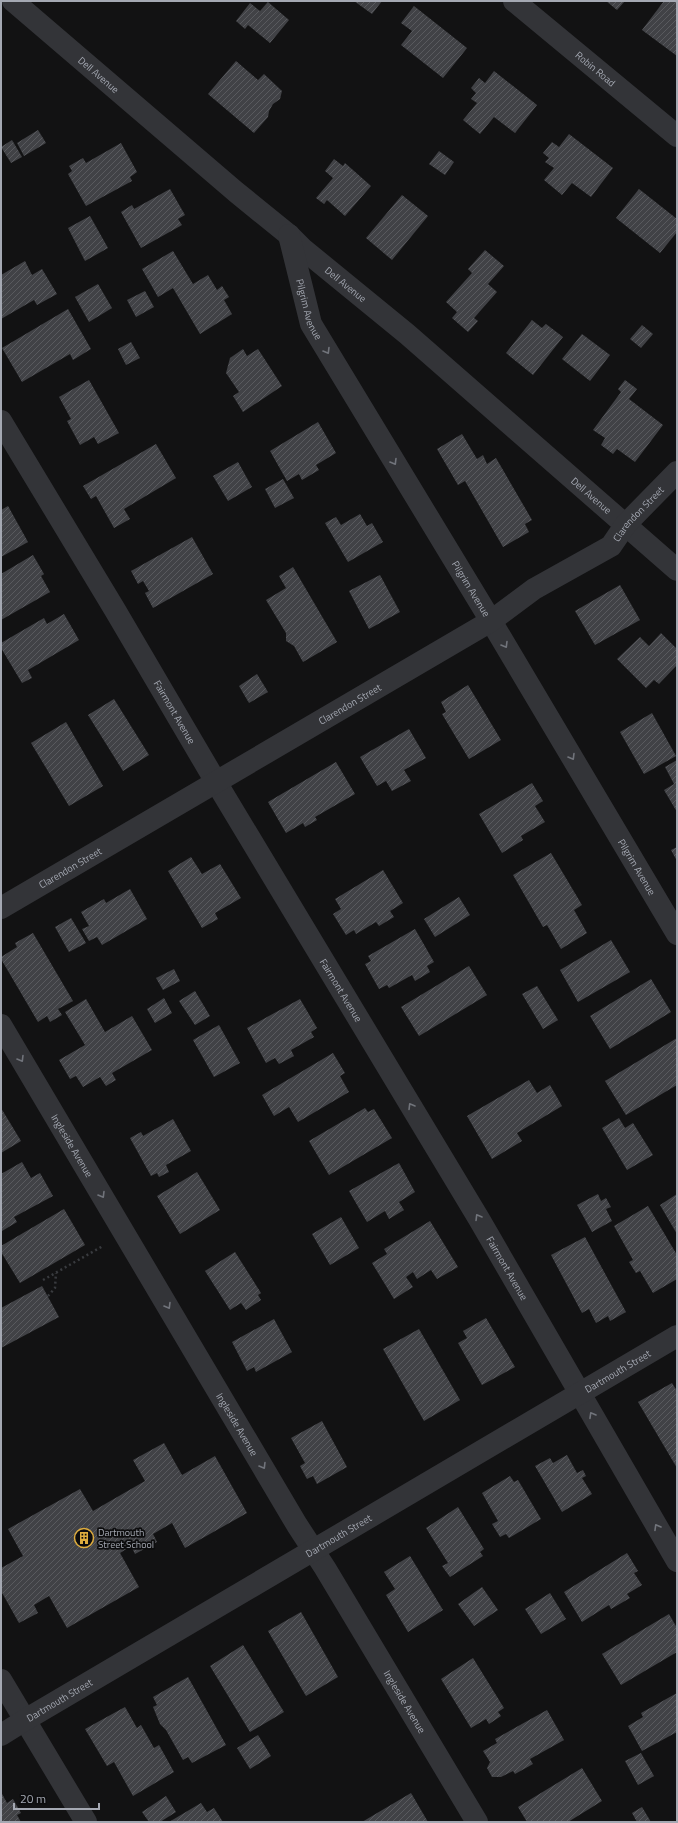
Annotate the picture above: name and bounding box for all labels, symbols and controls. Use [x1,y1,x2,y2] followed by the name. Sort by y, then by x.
[572,48,619,90] street label: Robin Road
[75,53,123,96] street label: Dell Avenue
[322,262,370,306] street label: Dell Avenue
[293,277,326,342] street label: Pilgrim Avenue
[322,347,330,354] one-way arrow
[390,458,397,465] one-way arrow
[568,473,615,517] street label: Dell Avenue
[609,482,667,544] street label: Clarendon Street
[449,558,494,619] street label: Pilgrim Avenue
[501,641,508,648] one-way arrow
[150,677,200,747] street label: Fairmont Avenue
[315,679,384,728] street label: Clarendon Street
[567,753,574,760] one-way arrow
[615,836,660,898] street label: Pilgrim Avenue
[36,843,105,892] street label: Clarendon Street
[316,955,366,1025] street label: Fairmont Avenue
[16,1055,23,1062] one-way arrow
[408,1103,416,1110] one-way arrow
[48,1111,97,1180] street label: Ingleside Avenue
[97,1191,104,1198] one-way arrow
[476,1214,483,1221] one-way arrow
[483,1233,532,1303] street label: Fairmont Avenue
[163,1302,171,1309] one-way arrow
[582,1345,654,1396] street label: Dartmouth Street
[213,1390,262,1459] street label: Ingleside Avenue
[589,1412,596,1419] one-way arrow
[258,1462,265,1469] one-way arrow
[303,1510,375,1561] street label: Dartmouth Street
[655,1524,662,1531] one-way arrow
[98,1525,154,1552] place label: Dartmouth Street School
[73,1527,95,1549] building icon: Dartmouth Street School
[380,1667,430,1736] street label: Ingleside Avenue
[23,1674,95,1725] street label: Dartmouth Street
[14,1785,99,1811] scale bar
[20,1789,46,1808] text: 20 m

